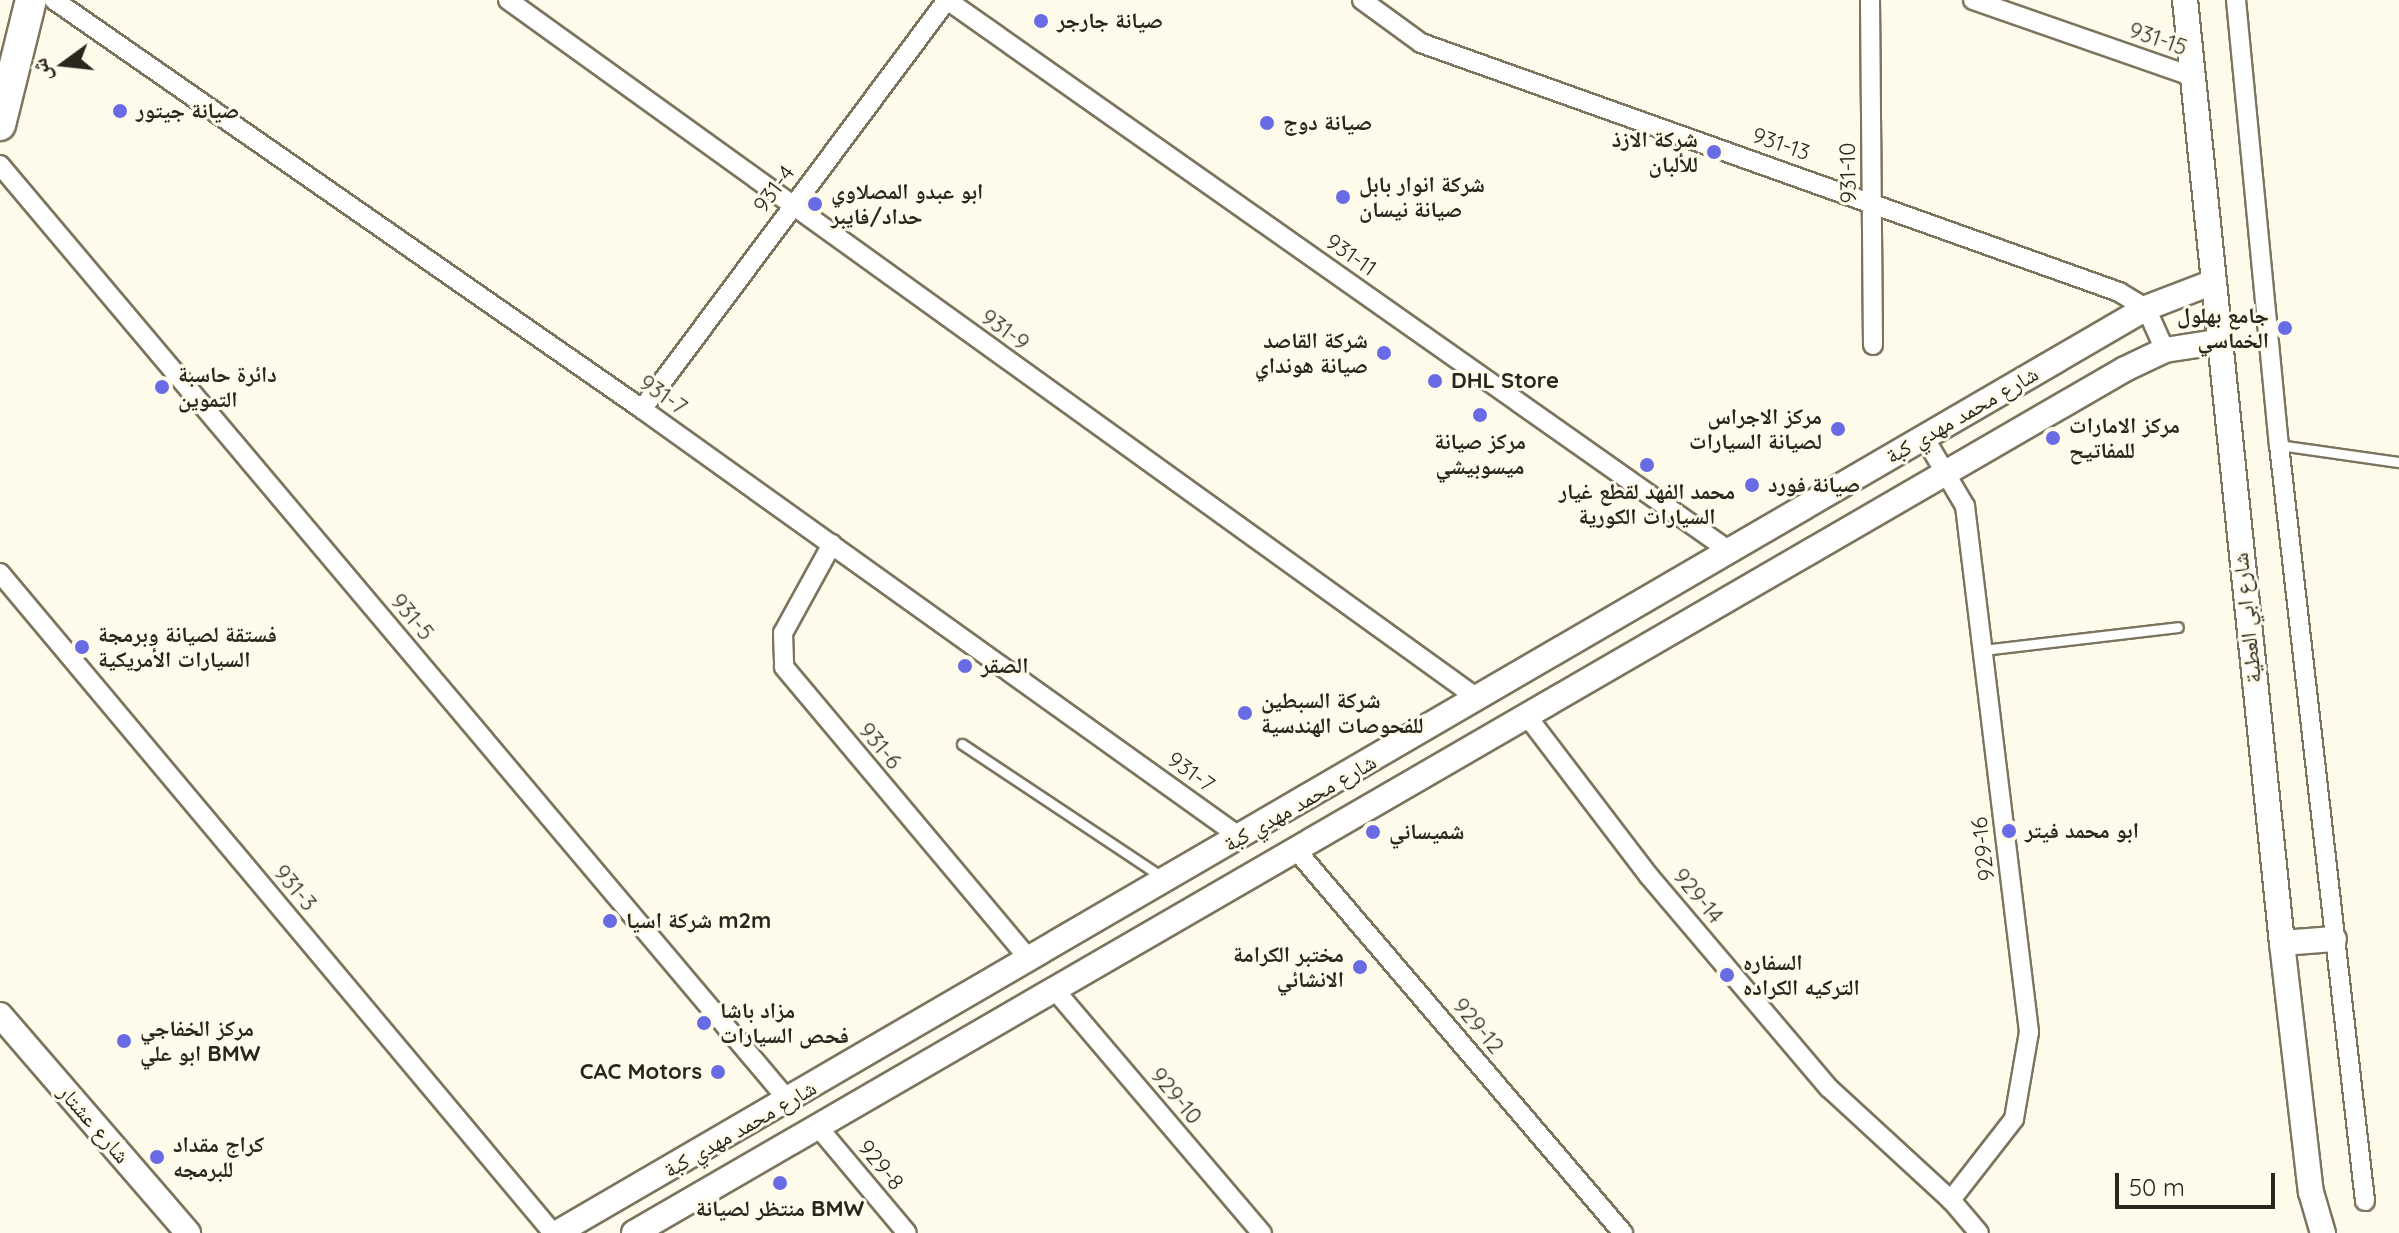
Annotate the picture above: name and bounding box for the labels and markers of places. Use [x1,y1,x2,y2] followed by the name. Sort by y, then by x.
[1057,8,1163,34] place label: صيانة جارجر
[1032,12,1050,30] marker: صيانة جارجر
[136,98,239,124] place label: صيانة جيتور
[111,102,129,120] marker: صيانة جيتور
[1283,110,1372,136] place label: صيانة دوج
[1258,114,1276,132] marker: صيانة دوج
[1612,126,1698,178] place label: شركة الازذ للألبان
[1705,143,1723,161] marker: شركة الازذ للألبان
[1359,171,1485,222] place label: شركة انوار بابل صيانة نيسان
[831,178,983,230] place label: ابو عبدو المصلاوي حداد/فايبر
[1334,188,1352,206] marker: شركة انوار بابل صيانة نيسان
[806,195,824,213] marker: ابو عبدو المصلاوي حداد/فايبر
[2177,302,2269,354] place label: جامع بهلول الخماسي
[2276,319,2294,337] marker: جامع بهلول الخماسي
[1255,327,1368,378] place label: شركة القاصد صيانة هونداي
[1375,344,1393,362] marker: شركة القاصد صيانة هونداي
[178,361,277,412] place label: دائرة حاسبة التموين
[1451,368,1559,394] place label: DHL Store
[1426,372,1444,390] marker: DHL Store
[153,378,171,396] marker: دائرة حاسبة التموين
[1689,403,1822,454] place label: مركز الاجراس لصيانة السيارات
[1471,406,1489,424] marker: مركز صيانة ميسوبيشي
[2069,412,2180,464] place label: مركز الامارات للمفاتيح
[1829,420,1847,438] marker: مركز الاجراس لصيانة السيارات
[1434,428,1526,480] place label: مركز صيانة ميسوبيشي
[2044,429,2062,447] marker: مركز الامارات للمفاتيح
[1638,456,1656,474] marker: محمد الفهد لقطع غيار السيارات الكورية
[1768,472,1860,498] place label: صيانة فورد
[1743,476,1761,494] marker: صيانة فورد
[1559,478,1735,530] place label: محمد الفهد لقطع غيار السيارات الكورية
[98,621,277,672] place label: فستقة لصيانة وبرمجة السيارات الأمريكية
[73,638,91,656] marker: فستقة لصيانة وبرمجة السيارات الأمريكية
[981,653,1028,679] place label: الصقر
[956,657,974,675] marker: الصقر
[1261,687,1424,738] place label: شركة السبطين للفحوصات الهندسية
[1236,704,1254,722] marker: شركة السبطين للفحوصات الهندسية
[2025,818,2139,844] place label: ابو محمد فيتر
[1389,819,1464,845] place label: شميساني
[2000,822,2018,840] marker: ابو محمد فيتر
[1364,823,1382,841] marker: شميساني
[626,908,771,934] place label: شركة اسيا m2m
[601,912,619,930] marker: شركة اسيا m2m
[1233,941,1344,992] place label: مختبر الكرامة الانشائي
[1743,949,1860,1000] place label: السفاره التركيه الكراده
[1351,958,1369,976] marker: مختبر الكرامة الانشائي
[1718,966,1736,984] marker: السفاره التركيه الكراده
[720,997,849,1048] place label: مزاد باشا فحص السيارات
[695,1014,713,1032] marker: مزاد باشا فحص السيارات
[140,1015,260,1066] place label: مركز الخفاجي ابو علي BMW
[115,1032,133,1050] marker: مركز الخفاجي ابو علي BMW
[580,1059,702,1085] place label: CAC Motors
[709,1063,727,1081] marker: CAC Motors
[173,1131,264,1182] place label: كراج مقداد للبرمجه
[148,1148,166,1166] marker: كراج مقداد للبرمجه
[771,1174,789,1192] marker: منتظر لصيانة BMW
[696,1196,864,1222] place label: منتظر لصيانة BMW

